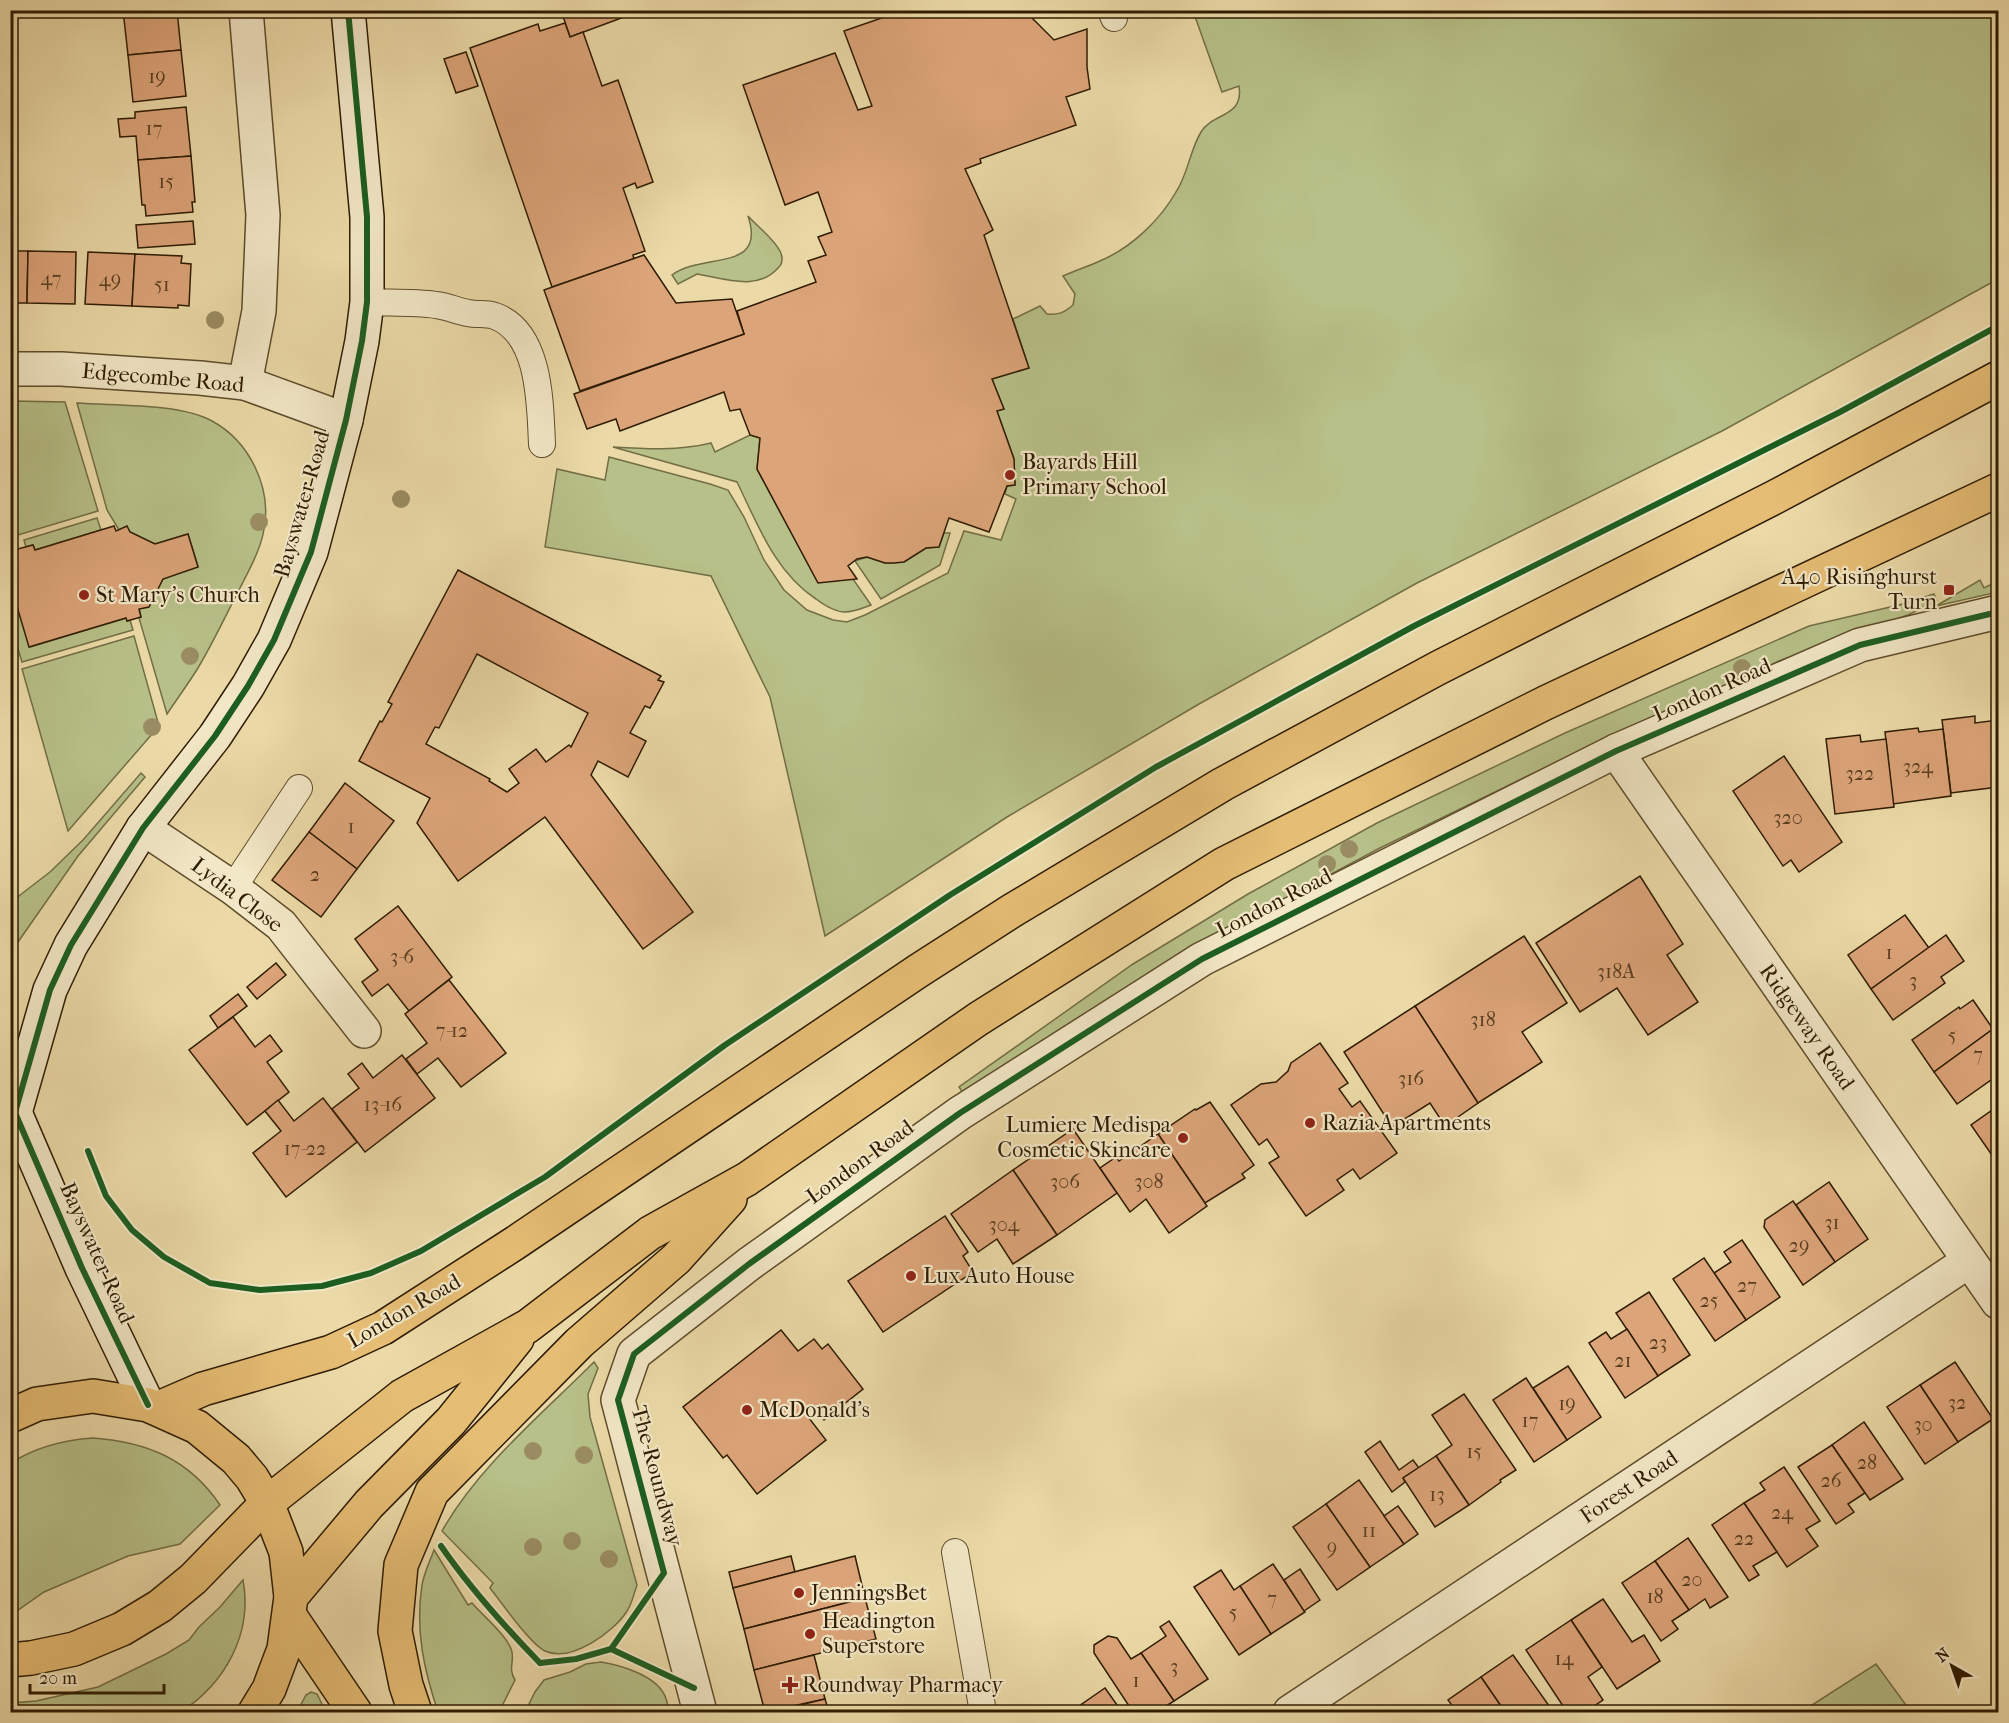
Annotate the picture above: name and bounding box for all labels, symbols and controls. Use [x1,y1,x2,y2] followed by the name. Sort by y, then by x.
[148,65,166,88] house number: 19
[146,117,163,140] house number: 17
[158,170,174,193] house number: 15
[41,267,62,290] house number: 47
[99,268,121,291] house number: 49
[154,273,170,296] house number: 51
[81,358,246,398] street label: Edgecombe Road
[269,426,336,581] street label: Bayswater Road
[1022,449,1167,500] place label: Bayards Hill Primary School
[1003,468,1017,482] marker: Bayards Hill Primary School
[1780,564,1937,615] place label: A40 Risinghurst Turn
[96,582,260,608] place label: St Mary's Church
[1942,583,1956,597] marker: A40 Risinghurst Turn
[77,588,91,602] marker: St Mary's Church
[1649,652,1776,728] street label: London Road
[1903,755,1934,778] house number: 324
[1846,762,1874,785] house number: 322
[1773,806,1803,829] house number: 320
[347,815,355,838] house number: 1
[186,852,288,938] street label: Lydia Close
[1212,862,1337,943] street label: London Road
[310,863,320,886] house number: 2
[1885,941,1893,964] house number: 1
[390,945,414,968] house number: 3-6
[1754,959,1861,1096] street label: Ridgeway Road
[1597,960,1636,983] house number: 318A
[1909,969,1917,992] house number: 3
[1470,1008,1496,1031] house number: 318
[436,1019,468,1042] house number: 7-12
[1948,1024,1956,1047] house number: 5
[1973,1043,1983,1066] house number: 7
[1398,1067,1424,1090] house number: 316
[364,1093,402,1116] house number: 13-16
[1322,1110,1491,1136] place label: Razia Apartments
[997,1112,1172,1163] place label: Lumiere Medispa Cosmetic Skincare
[801,1114,920,1210] street label: London Road
[1303,1116,1317,1130] marker: Razia Apartments
[1176,1131,1190,1145] marker: Lumiere Medispa Cosmetic Skincare
[284,1137,326,1160] house number: 17-22
[1050,1170,1080,1193] house number: 306
[1134,1170,1164,1193] house number: 308
[54,1178,140,1329] street label: Bayswater Road
[1824,1211,1840,1234] house number: 31
[989,1213,1021,1236] house number: 304
[1789,1234,1809,1257] house number: 29
[923,1263,1075,1289] place label: Lux Auto House
[343,1268,466,1354] street label: London Road
[904,1269,918,1283] marker: Lux Auto House
[1737,1274,1757,1297] house number: 27
[1700,1289,1718,1312] house number: 25
[1649,1331,1667,1354] house number: 23
[1614,1349,1632,1372] house number: 21
[1948,1391,1966,1414] house number: 32
[1558,1392,1576,1415] house number: 19
[759,1397,870,1423] place label: McDonald's
[626,1403,689,1550] street label: The Roundway
[740,1403,754,1417] marker: McDonald's
[1522,1409,1539,1432] house number: 17
[1913,1413,1933,1436] house number: 30
[1466,1440,1482,1463] house number: 15
[1575,1444,1684,1529] street label: Forest Road
[1857,1451,1877,1474] house number: 28
[1820,1469,1842,1492] house number: 26
[1429,1483,1445,1506] house number: 13
[1771,1501,1794,1524] house number: 24
[1362,1519,1376,1542] house number: 11
[1734,1527,1754,1550] house number: 22
[1327,1536,1337,1559] house number: 9
[1681,1568,1703,1591] house number: 20
[809,1580,927,1606] place label: JenningsBet
[1646,1585,1664,1608] house number: 18
[792,1586,806,1600] marker: JenningsBet
[1267,1587,1277,1610] house number: 7
[1229,1601,1237,1624] house number: 5
[822,1608,935,1659] place label: Headington Superstore
[803,1627,817,1641] marker: Headington Superstore
[1922,1636,1982,1696] north arrow
[1932,1643,1954,1666] text: N
[1555,1647,1575,1670] house number: 14
[1170,1655,1178,1678] house number: 3
[30,1657,164,1695] scale bar
[39,1668,77,1689] text: 20 m
[1132,1669,1140,1692] house number: 1
[802,1672,1004,1698] place label: Roundway Pharmacy
[783,1678,797,1692] marker: Roundway Pharmacy

